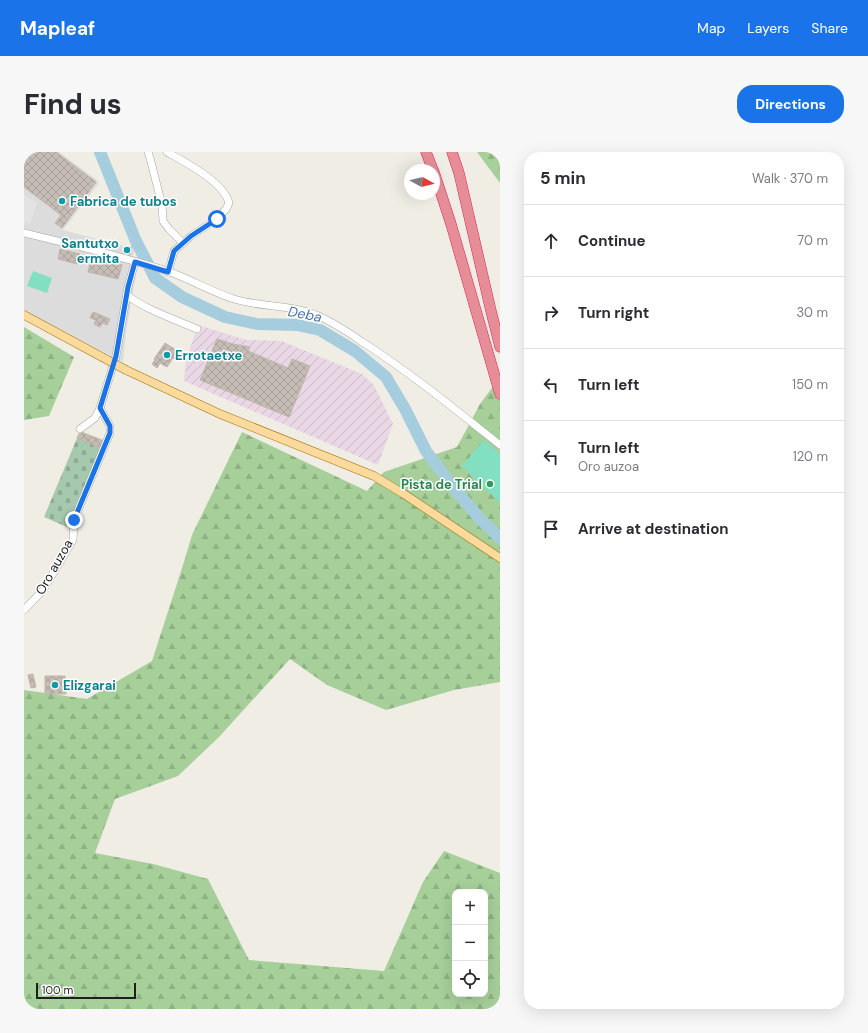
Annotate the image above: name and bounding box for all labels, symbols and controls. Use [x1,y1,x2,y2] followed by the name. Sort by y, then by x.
[20,16,95,41] text: Mapleaf
[697,19,725,37] text: Map
[747,19,789,37] text: Layers
[811,19,848,37] text: Share
[737,85,844,123] button: Directions
[24,86,122,123] text: Find us
[404,164,440,200] north arrow
[540,167,586,189] text: 5 min
[752,170,828,187] text: Walk · 370 m
[70,193,177,210] place label: Fabrica de tubos
[57,196,67,206] marker: Fabrica de tubos
[208,210,226,228] route start
[540,230,562,252] icon: ahead
[578,231,646,251] text: Continue
[797,232,828,249] text: 70 m
[61,235,119,267] place label: Santutxo ermita
[122,245,132,255] marker: Santutxo ermita
[287,302,324,326] water label: Deba
[540,302,562,324] icon: right
[578,303,649,323] text: Turn right
[796,304,828,321] text: 30 m
[175,347,242,364] place label: Errotaetxe
[162,350,172,360] marker: Errotaetxe
[540,374,562,396] icon: left
[578,375,639,395] text: Turn left
[792,376,828,393] text: 150 m
[578,438,639,458] text: Turn left
[540,446,562,468] icon: left
[793,448,828,465] text: 120 m
[578,458,639,475] text: Oro auzoa
[401,476,482,493] place label: Pista de Trial
[485,479,495,489] marker: Pista de Trial
[65,511,83,529] route end
[540,518,562,540] icon: arrive
[578,519,729,539] text: Arrive at destination
[31,536,77,598] street label: Oro auzoa
[63,677,116,694] place label: Elizgarai
[50,680,60,690] marker: Elizgarai
[452,889,488,997] map controls
[452,889,488,925] button: +
[452,925,488,961] button: −
[452,961,488,997] button: locate
[36,981,136,1000] scale bar
[42,983,73,997] text: 100 m

